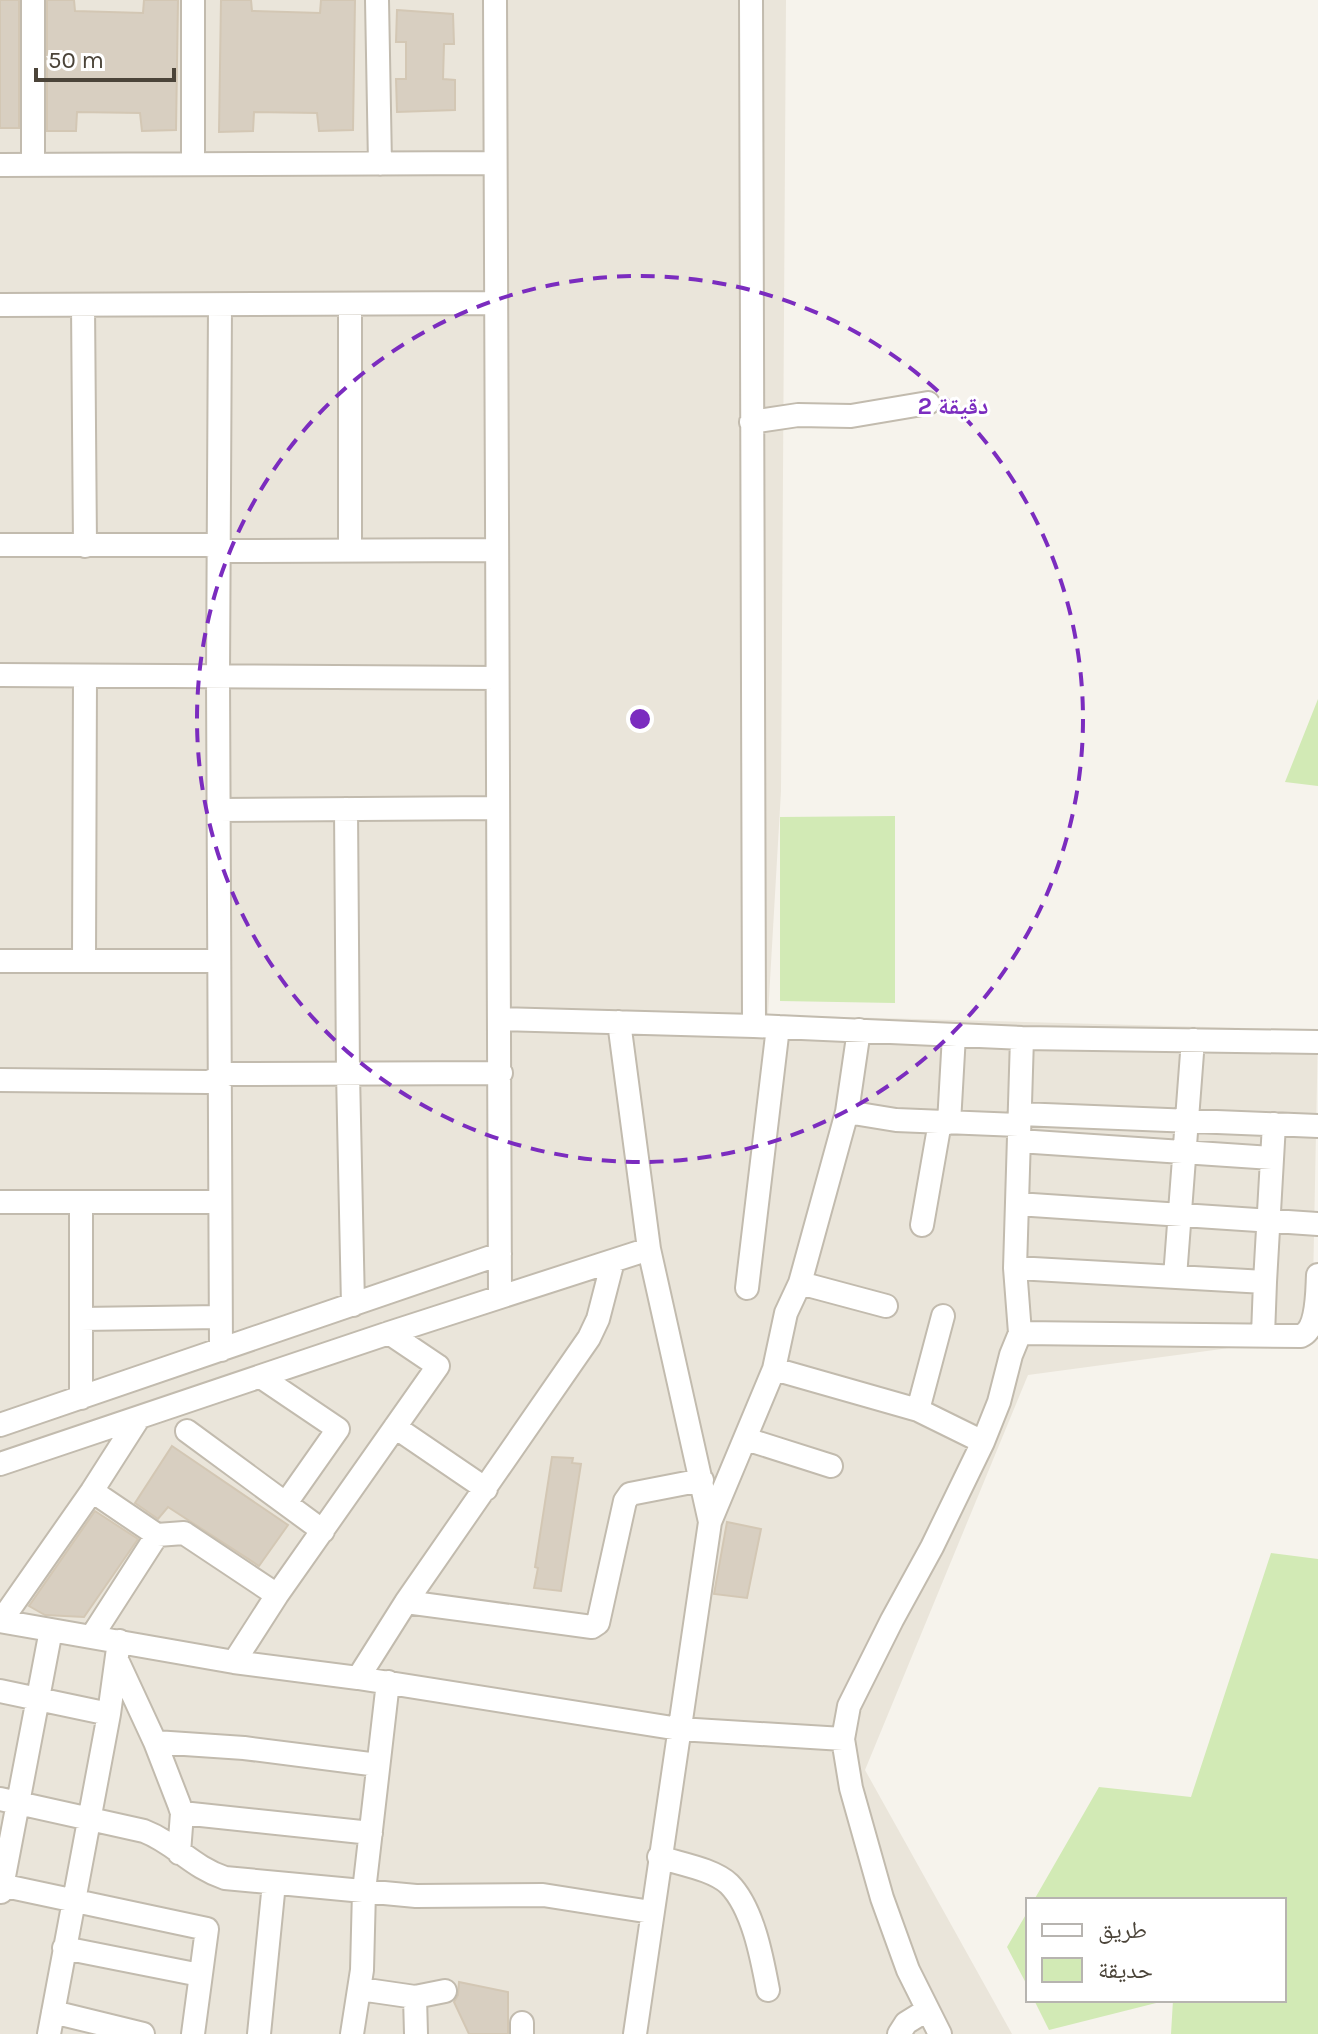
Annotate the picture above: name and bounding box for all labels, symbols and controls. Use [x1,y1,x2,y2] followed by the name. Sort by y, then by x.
[36,32,174,82] scale bar
[48,46,104,74] text: 50 m
[918,392,989,420] text: 2 دقيقة
[626,705,654,733] centre of rings
[1026,1898,1286,2002] legend
[1098,1916,1147,1944] text: طريق
[1098,1956,1153,1984] text: حديقة

